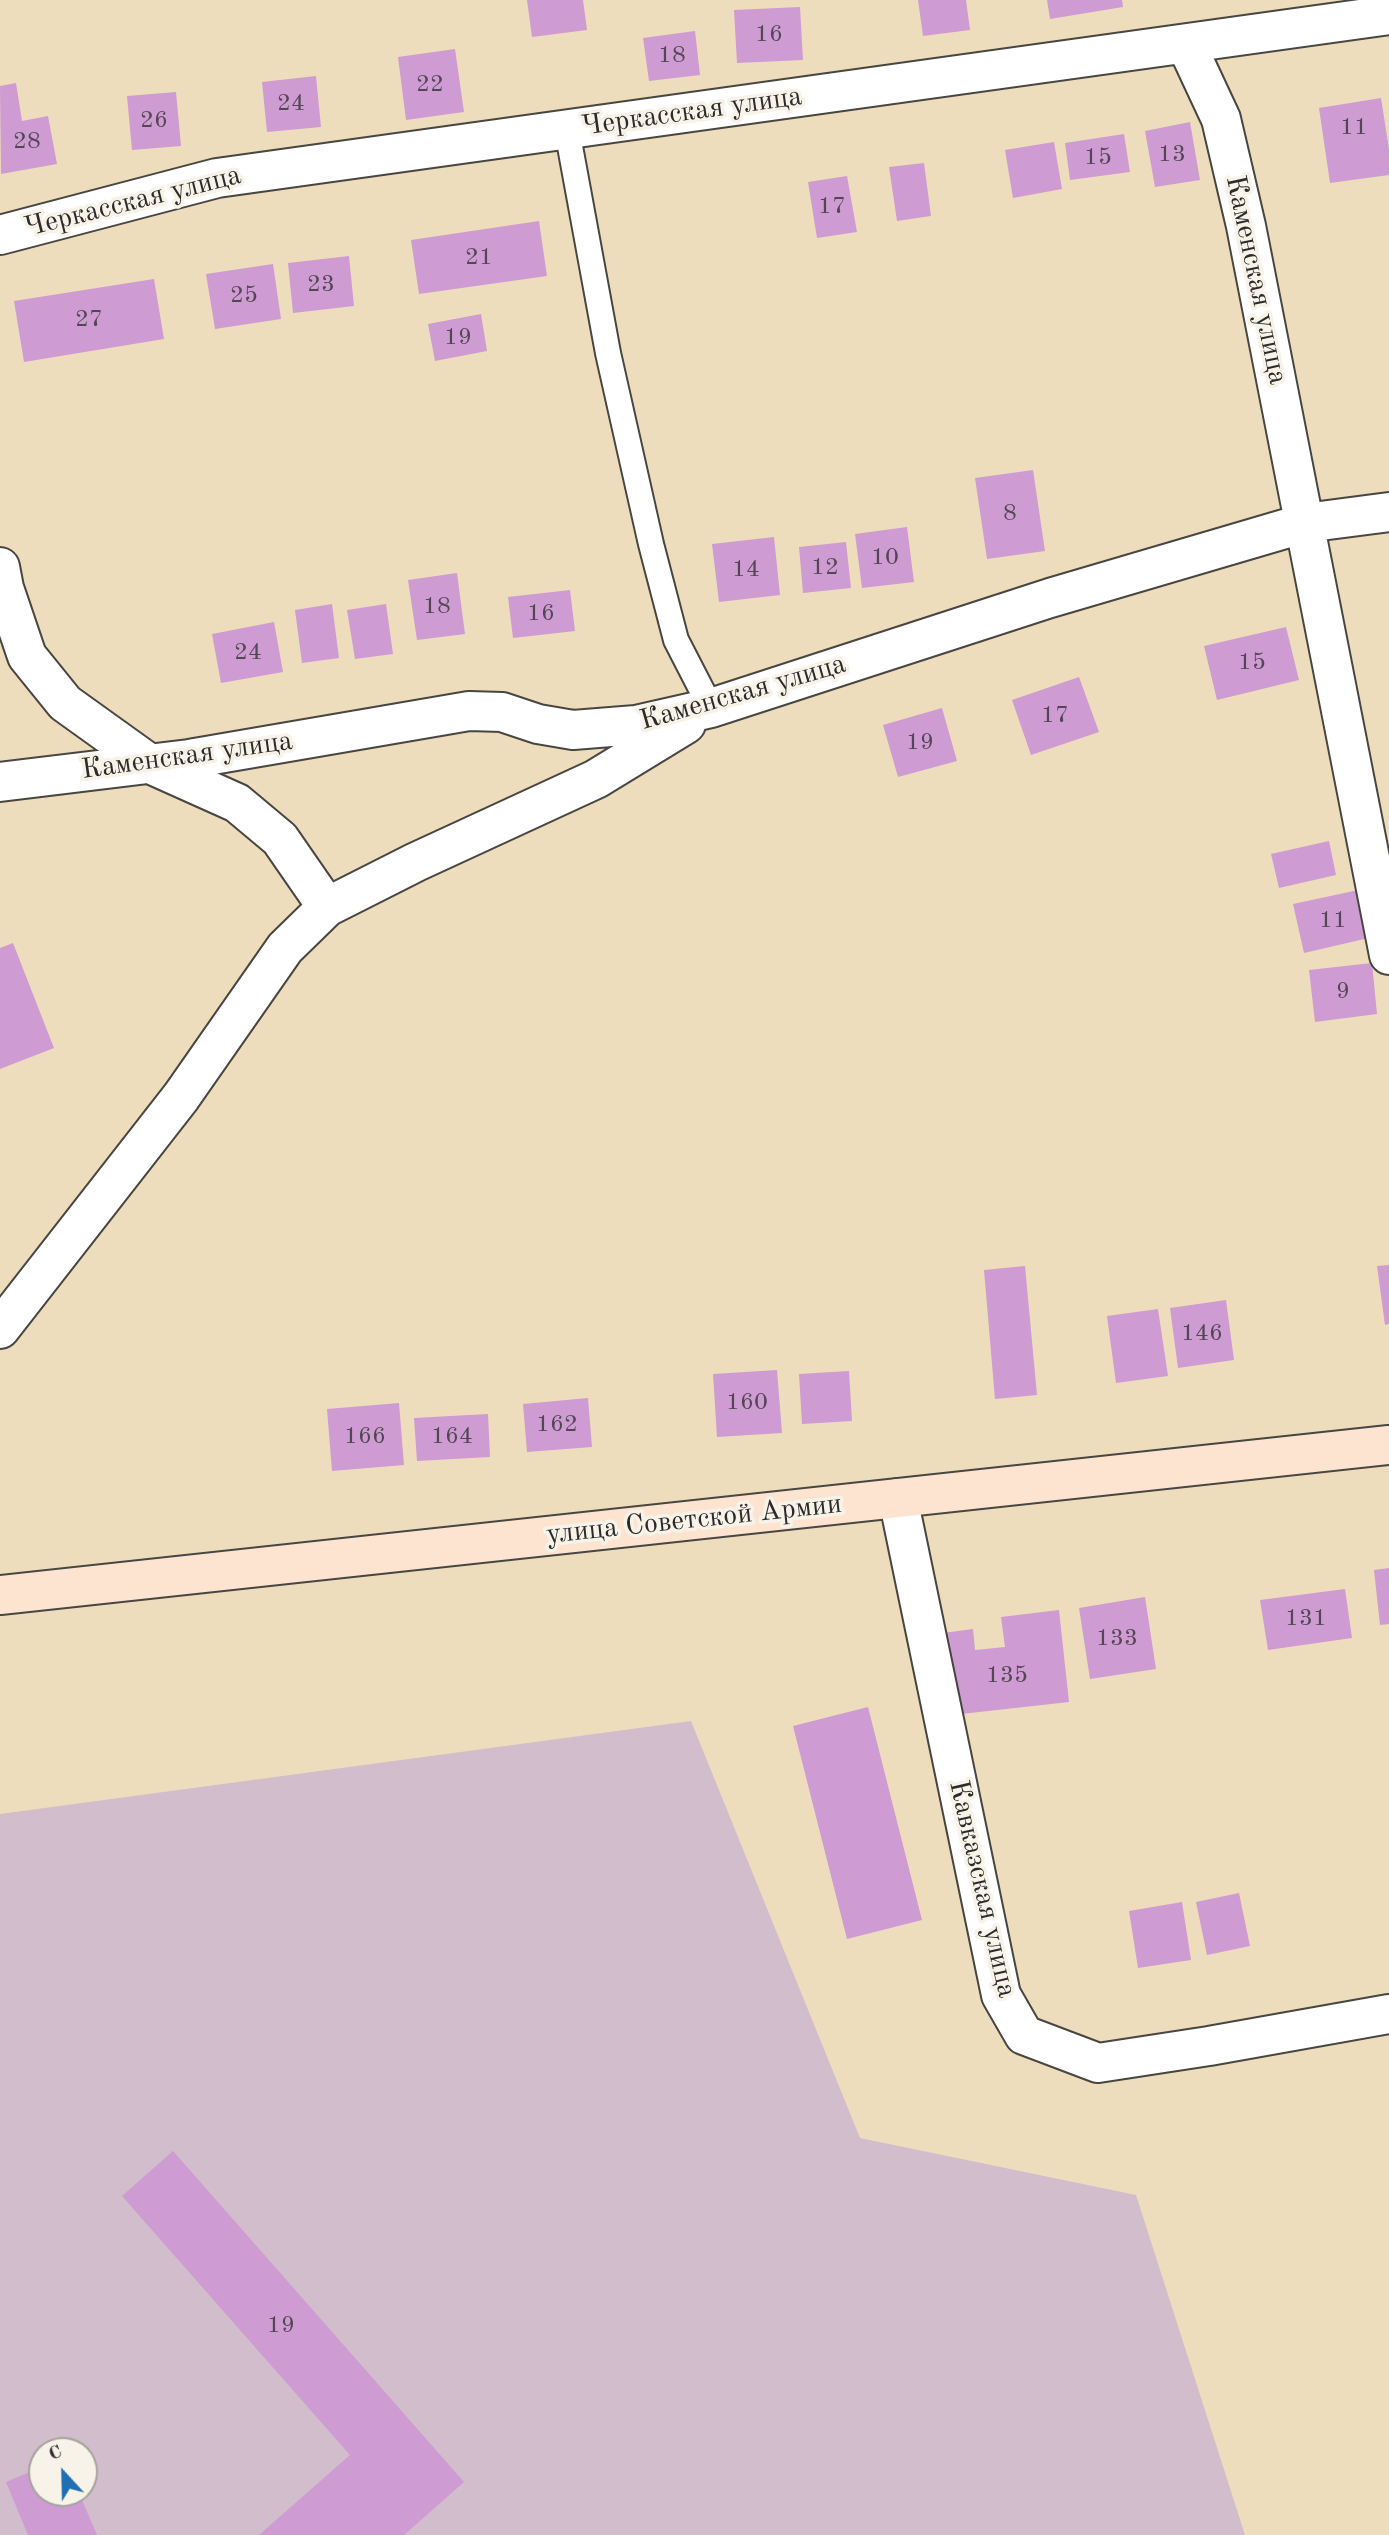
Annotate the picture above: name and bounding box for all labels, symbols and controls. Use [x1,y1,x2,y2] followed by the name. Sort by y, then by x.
[755,21,783,49] house number: 16
[658,42,686,70] house number: 18
[416,71,444,99] house number: 22
[580,80,804,144] street label: Черкасская улица
[277,90,305,118] house number: 24
[140,107,168,135] house number: 26
[1340,114,1368,142] house number: 11
[13,128,41,156] house number: 28
[1158,141,1186,169] house number: 13
[1084,144,1112,172] house number: 15
[21,159,245,245] street label: Черкасская улица
[1217,172,1295,388] street label: Каменская улица
[818,193,846,221] house number: 17
[465,244,493,272] house number: 21
[307,271,335,299] house number: 23
[230,282,258,310] house number: 25
[75,306,103,334] house number: 27
[444,324,472,352] house number: 19
[1003,500,1017,528] house number: 8
[871,544,899,572] house number: 10
[811,554,839,582] house number: 12
[732,556,760,584] house number: 14
[423,593,451,621] house number: 18
[527,600,555,628] house number: 16
[234,639,262,667] house number: 24
[636,648,850,738] street label: Каменская улица
[1238,649,1266,677] house number: 15
[1041,702,1069,730] house number: 17
[79,725,295,787] street label: Каменская улица
[906,729,934,757] house number: 19
[1319,907,1347,935] house number: 11
[1336,978,1350,1006] house number: 9
[1181,1320,1223,1348] house number: 146
[726,1389,768,1417] house number: 160
[536,1411,578,1439] house number: 162
[344,1423,386,1451] house number: 166
[431,1423,473,1451] house number: 164
[545,1488,843,1552] street label: улица Советской Армии
[1285,1605,1327,1633] house number: 131
[1096,1625,1138,1653] house number: 133
[986,1662,1028,1690] house number: 135
[941,1777,1023,2001] street label: Кавказская улица
[267,2312,295,2340] house number: 19
[28,2437,98,2507] north arrow
[46,2443,65,2465] text: С

